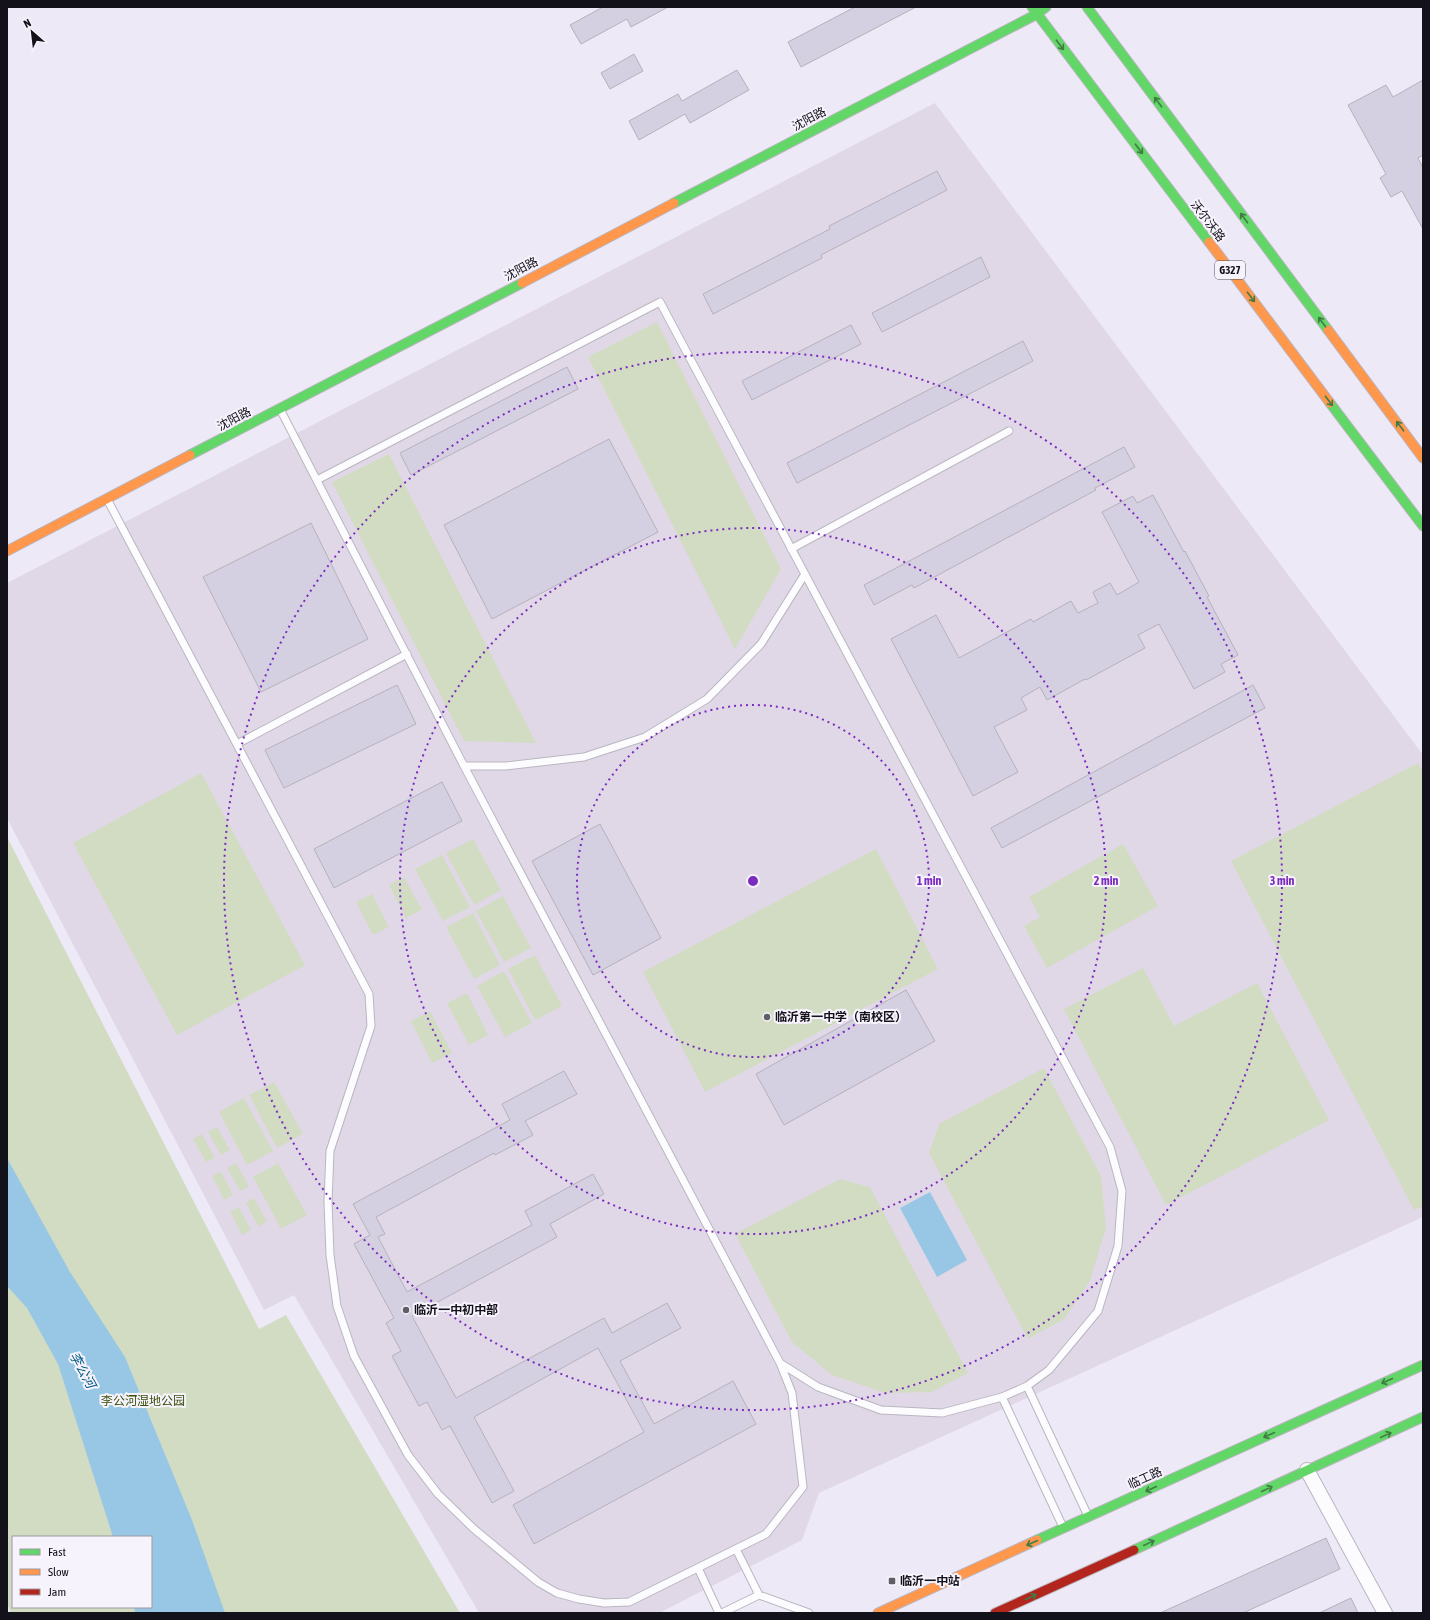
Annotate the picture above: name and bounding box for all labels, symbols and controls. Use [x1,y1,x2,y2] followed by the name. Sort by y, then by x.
[12,12,52,52] north arrow
[22,16,33,30] text: N
[1056,39,1065,50] one-way arrow
[1154,97,1163,108] one-way arrow
[790,104,828,134] street label: 沈阳路
[1134,143,1143,154] one-way arrow
[1188,198,1228,244] street label: 沃尔沃路
[1240,212,1249,223] one-way arrow
[502,254,540,284] street label: 沈阳路
[1215,261,1245,279] road number: G327
[1246,292,1255,303] one-way arrow
[1318,317,1326,328] one-way arrow
[1325,396,1333,407] one-way arrow
[215,404,253,434] street label: 沈阳路
[1396,421,1404,432] one-way arrow
[746,874,760,888] centre of rings
[917,874,941,888] text: 1 min
[1094,874,1118,888] text: 2 min
[1270,874,1294,888] text: 3 min
[775,1010,907,1024] place label: 临沂第一中学（南校区）
[762,1012,772,1022] marker: 临沂第一中学（南校区）
[414,1303,498,1317] place label: 临沂一中初中部
[401,1305,411,1315] marker: 临沂一中初中部
[67,1350,100,1394] water label: 李公河
[1382,1378,1394,1385] one-way arrow
[101,1394,185,1408] park label: 李公河湿地公园
[1379,1430,1391,1438] one-way arrow
[1264,1432,1276,1439] one-way arrow
[1126,1464,1164,1492] street label: 临工路
[1261,1484,1273,1492] one-way arrow
[1145,1486,1157,1493] one-way arrow
[12,1536,152,1608] legend
[1027,1539,1039,1547] one-way arrow
[1143,1539,1155,1546] one-way arrow
[48,1545,66,1559] text: Fast
[48,1565,69,1579] text: Slow
[900,1574,960,1588] place label: 临沂一中站
[887,1576,897,1586] marker: 临沂一中站
[48,1585,66,1599] text: Jam
[1025,1593,1037,1600] one-way arrow

